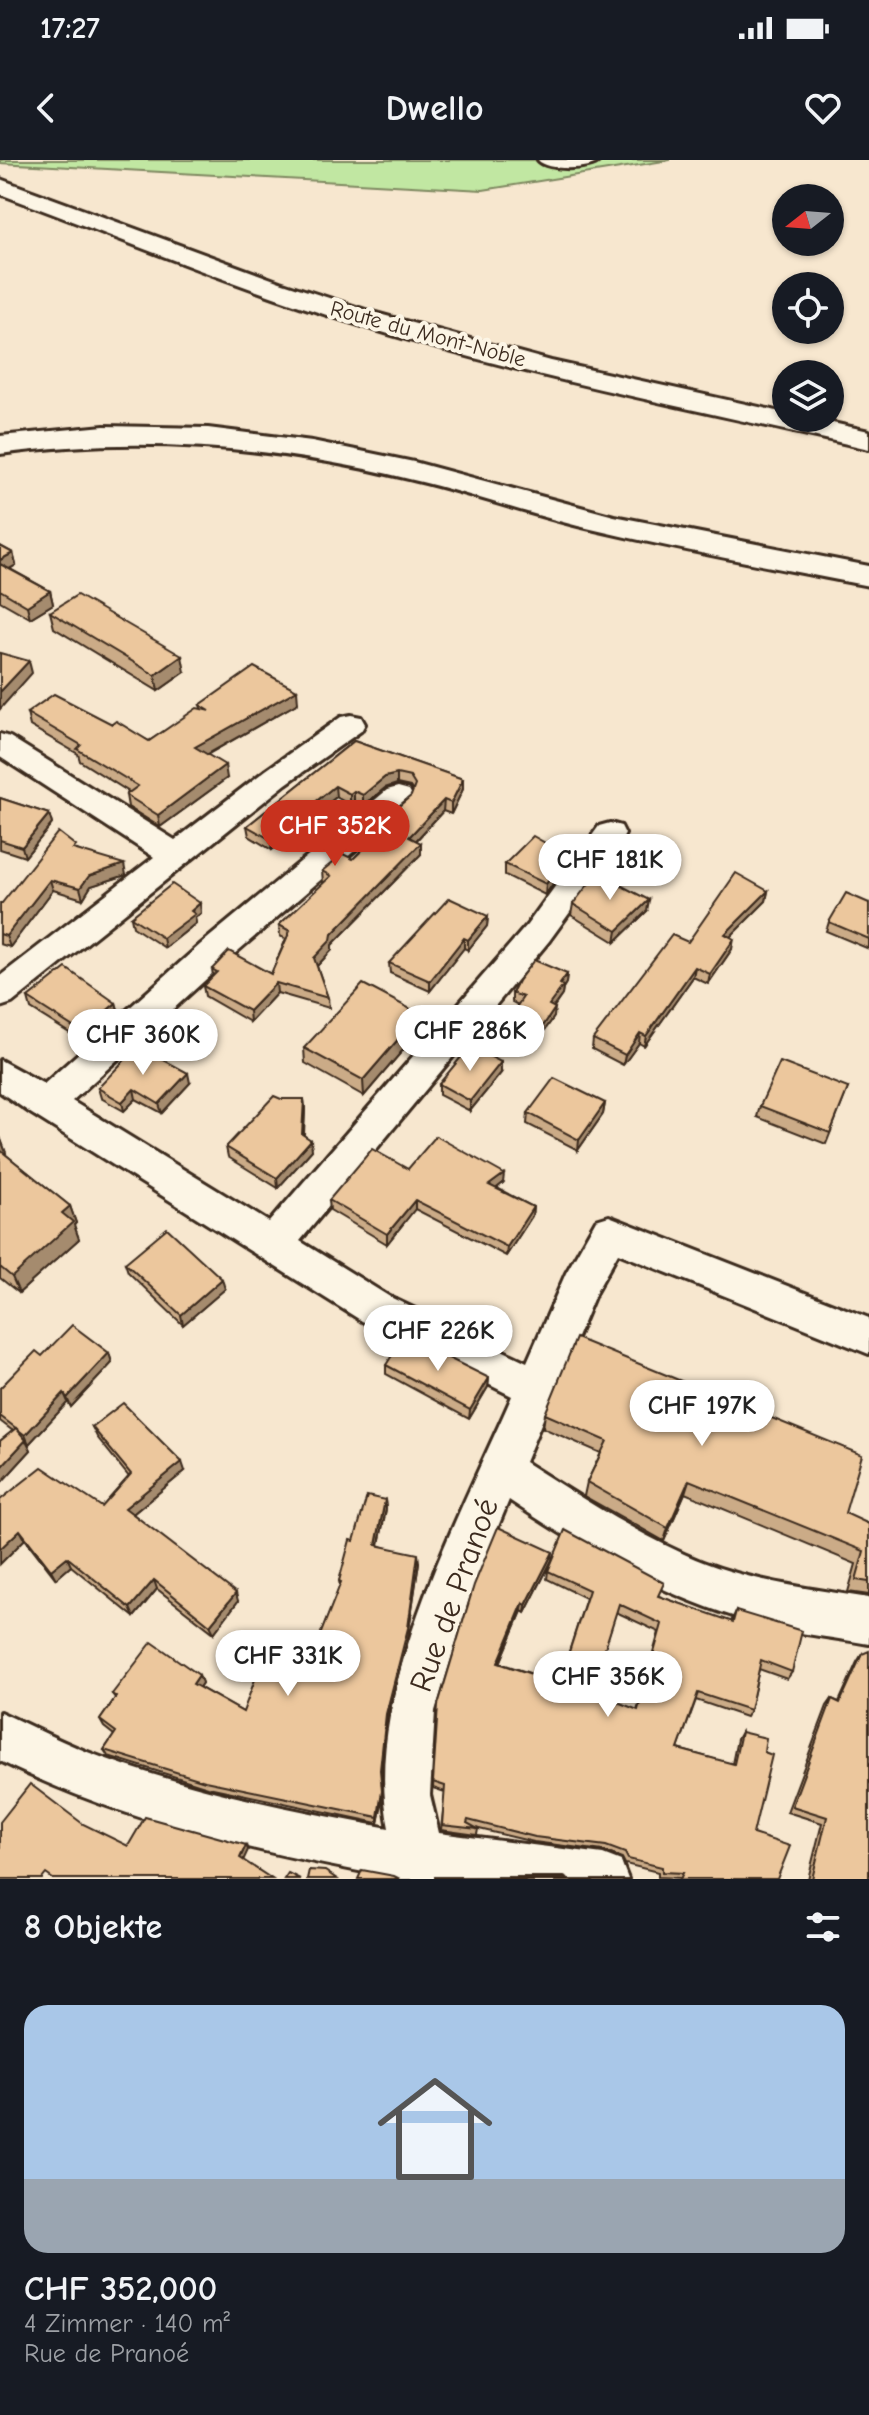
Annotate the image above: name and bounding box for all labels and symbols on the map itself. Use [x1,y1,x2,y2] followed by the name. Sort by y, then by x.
[772,184,844,256] north arrow
[328,295,528,373] street label: Route du Mont-Noble
[252,800,418,868] pin: CHF 352K
[527,834,693,902] pin: CHF 181K
[387,1005,553,1073] pin: CHF 286K
[60,1009,226,1077] pin: CHF 360K
[355,1305,521,1373] pin: CHF 226K
[619,1380,785,1448] pin: CHF 197K
[402,1493,506,1697] street label: Rue de Pranoé
[205,1630,371,1698] pin: CHF 331K
[525,1651,691,1719] pin: CHF 356K

